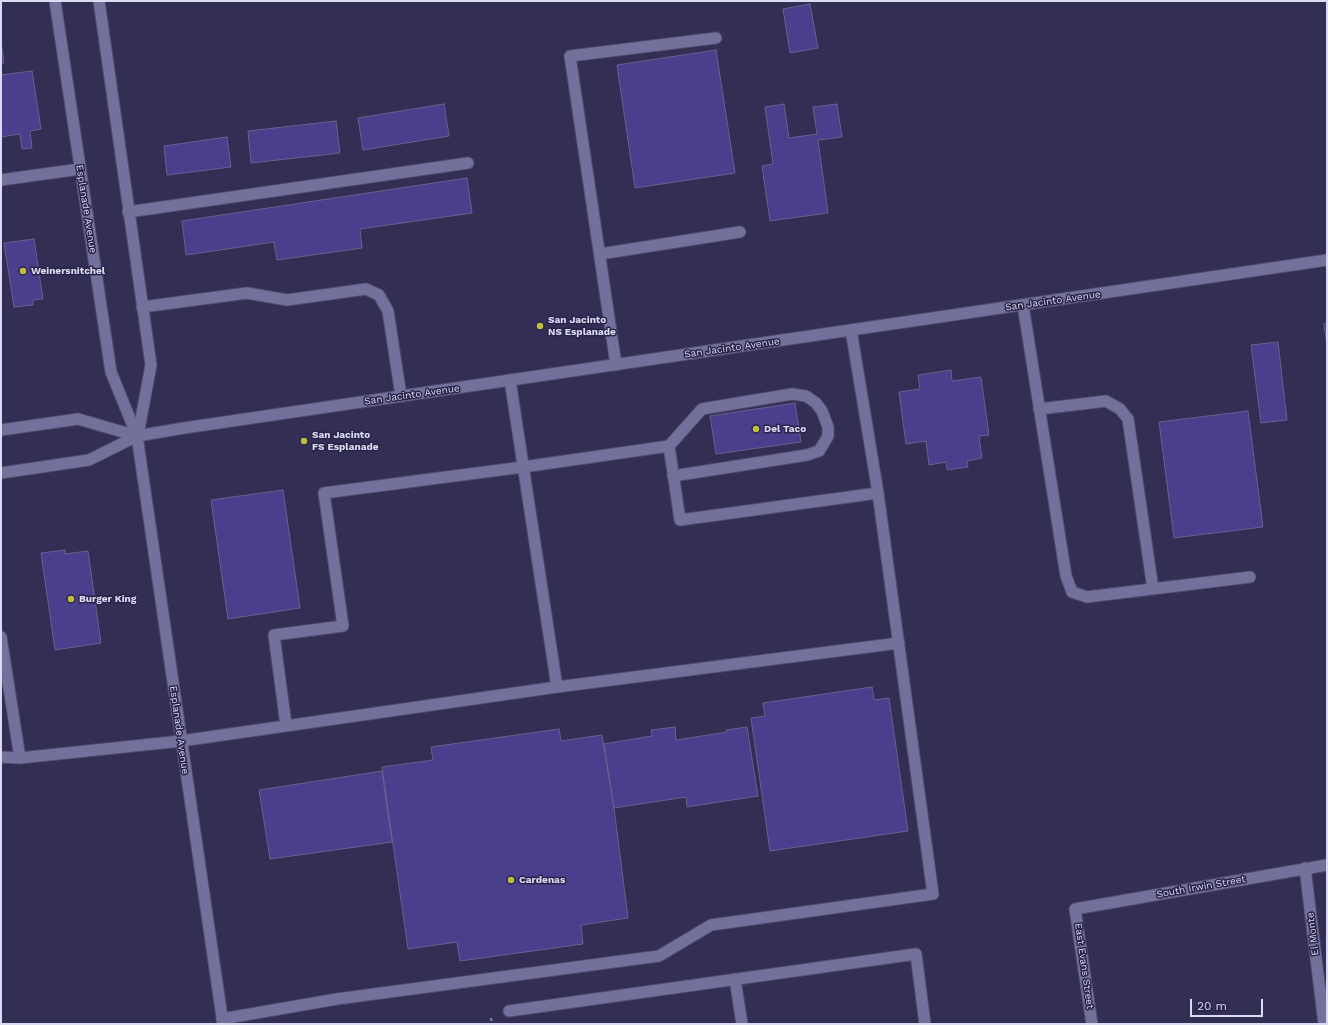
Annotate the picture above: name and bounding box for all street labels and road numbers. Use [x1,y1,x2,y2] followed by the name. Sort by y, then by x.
[73,164,99,254] street label: Esplanade Avenue
[1005,288,1101,314] street label: San Jacinto Avenue
[684,335,780,361] street label: San Jacinto Avenue
[364,382,460,408] street label: San Jacinto Avenue
[167,685,191,775] street label: Esplanade Avenue
[1156,873,1246,901] street label: South Irwin Street
[1304,912,1322,956] street label: El Monte
[1072,922,1096,1010] street label: East Evans Street

